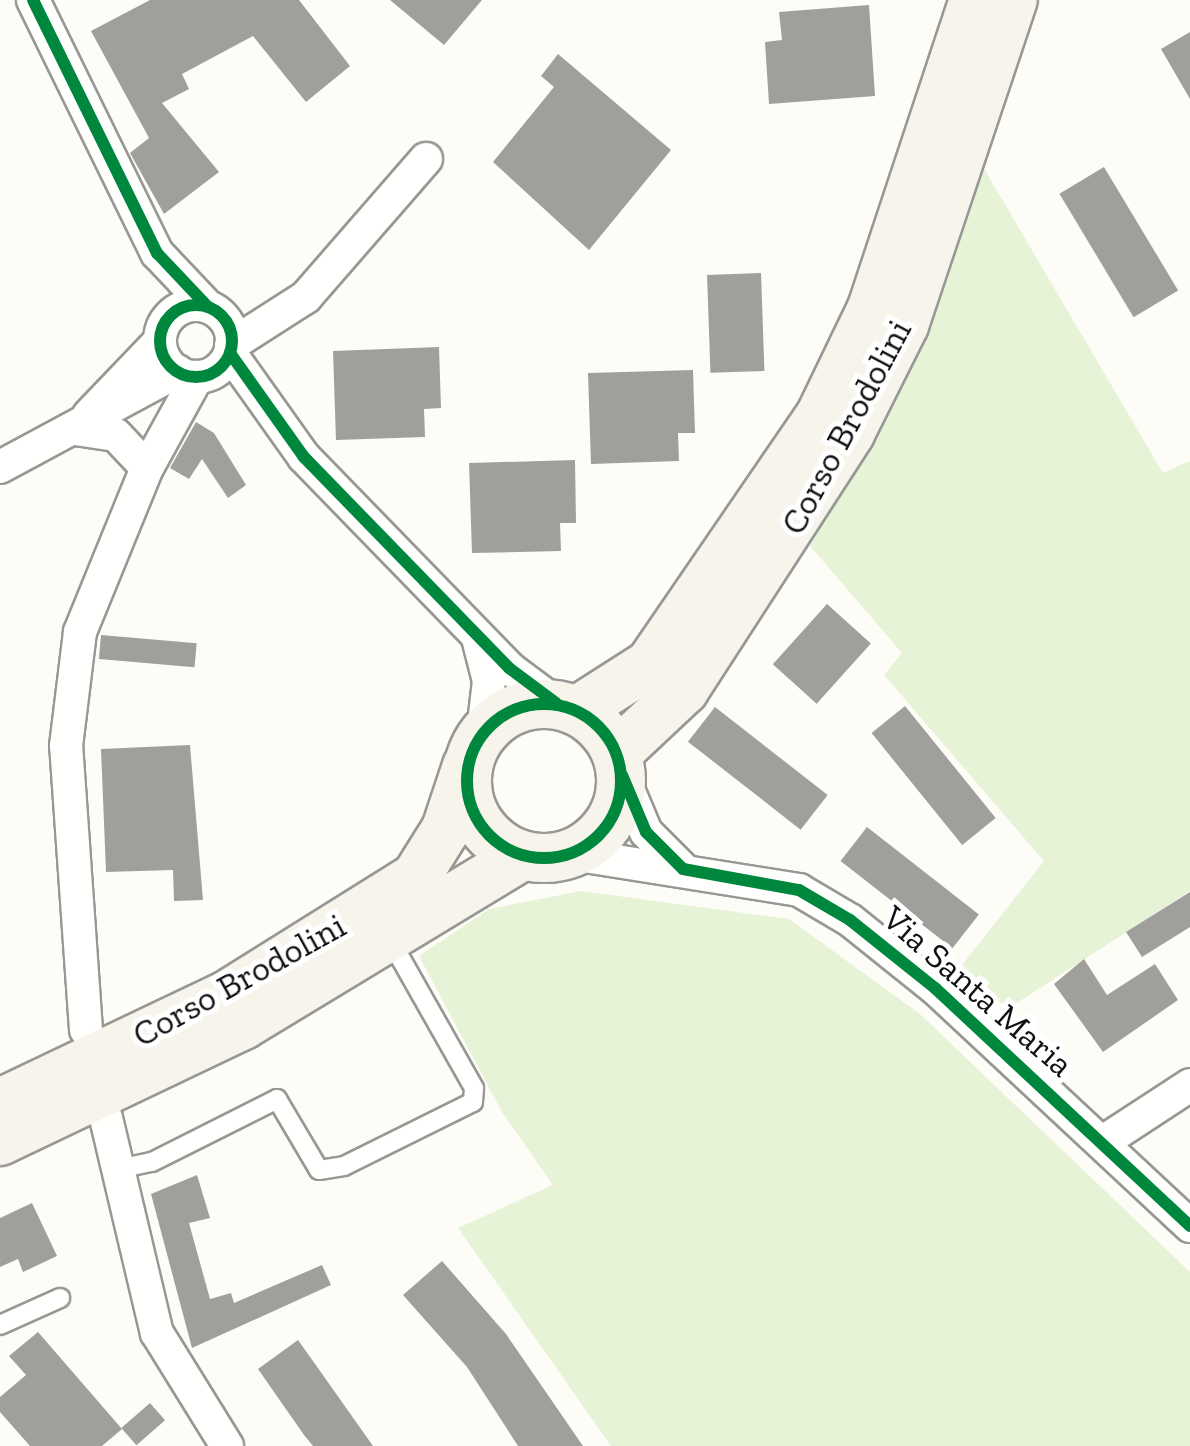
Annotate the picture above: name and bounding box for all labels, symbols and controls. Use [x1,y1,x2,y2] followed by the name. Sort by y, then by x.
[772,313,920,541] street label: Corso Brodolini
[874,897,1082,1085] street label: Via Santa Maria
[125,904,353,1056] street label: Corso Brodolini

